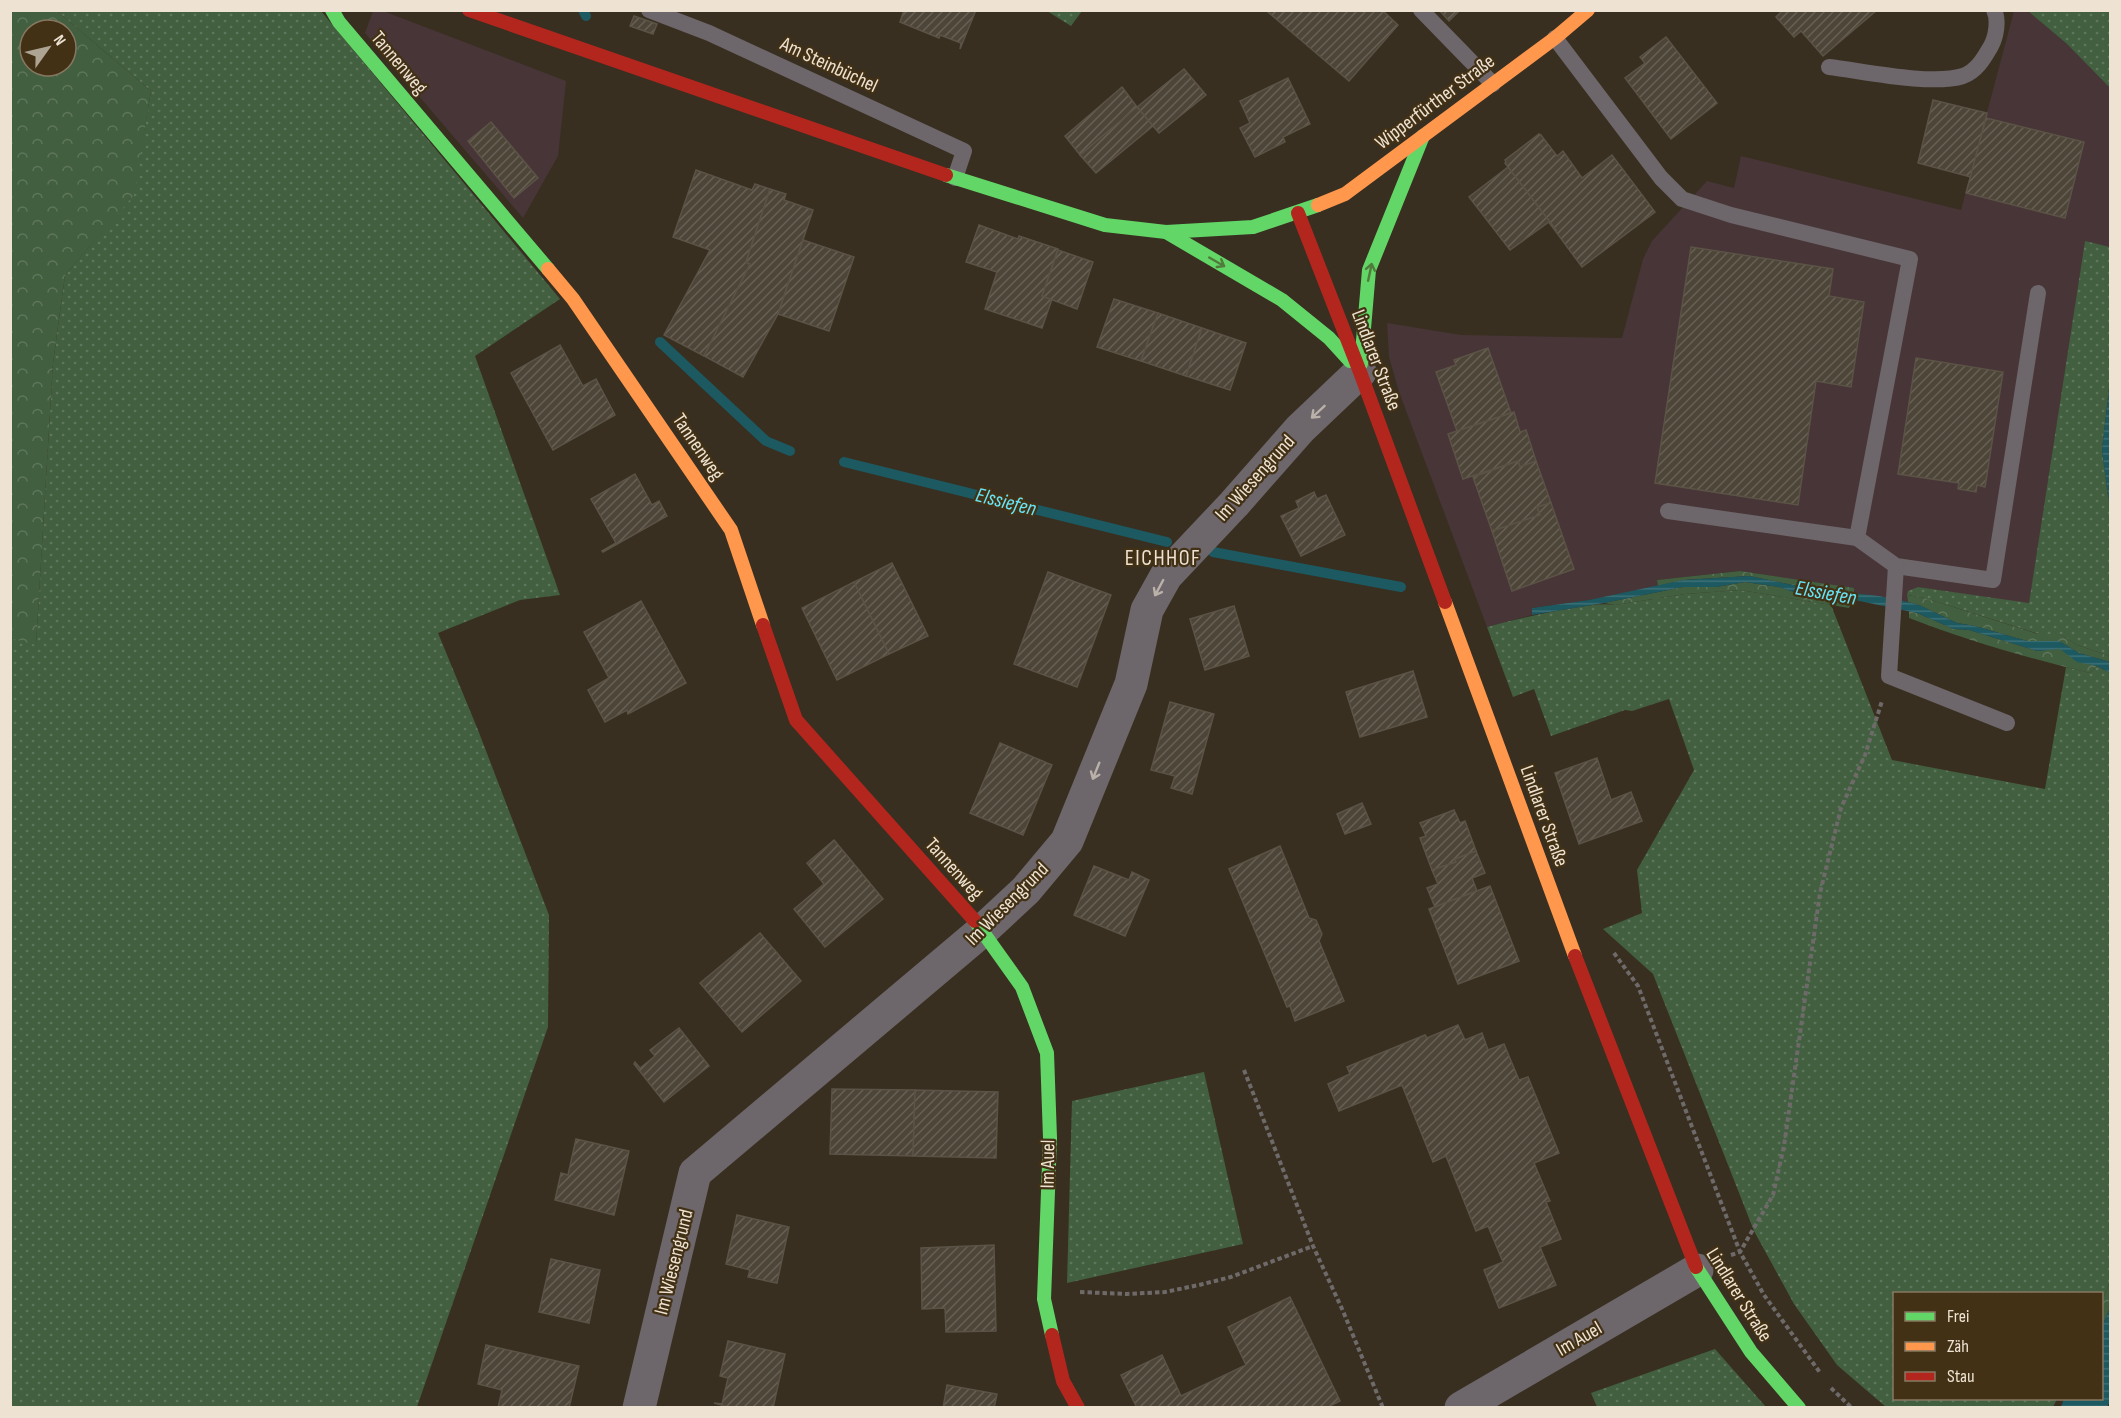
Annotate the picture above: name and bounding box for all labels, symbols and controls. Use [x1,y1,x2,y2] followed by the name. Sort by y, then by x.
[18,18,78,78] north arrow
[366,26,432,100] street label: Tannenweg
[49,32,69,49] text: N
[776,32,882,98] street label: Am Steinbüchel
[1371,49,1499,155] street label: Wipperfürther Straße
[1207,257,1225,268] one-way arrow
[1365,263,1376,282] one-way arrow
[1346,306,1406,414] street label: Lindlarer Straße
[1310,405,1325,419] one-way arrow
[667,409,729,485] street label: Tannenweg
[1210,430,1300,526] street label: Im Wiesengrund
[973,482,1039,522] water label: Elssiefen
[1125,545,1201,572] district label: EICHHOF
[1794,575,1859,611] water label: Elssiefen
[1153,578,1164,596] one-way arrow
[1090,761,1101,780] one-way arrow
[1515,762,1573,870] street label: Lindlarer Straße
[920,833,988,905] street label: Tannenweg
[960,857,1054,951] street label: Im Wiesengrund
[1036,1139,1060,1189] street label: Im Auel
[649,1207,699,1317] street label: Im Wiesengrund
[1701,1244,1777,1346] street label: Lindlarer Straße
[1893,1292,2103,1400] legend
[1947,1306,1969,1327] text: Frei
[1552,1316,1606,1362] street label: Im Auel
[1947,1336,1969,1357] text: Zäh
[1947,1366,1975,1387] text: Stau

